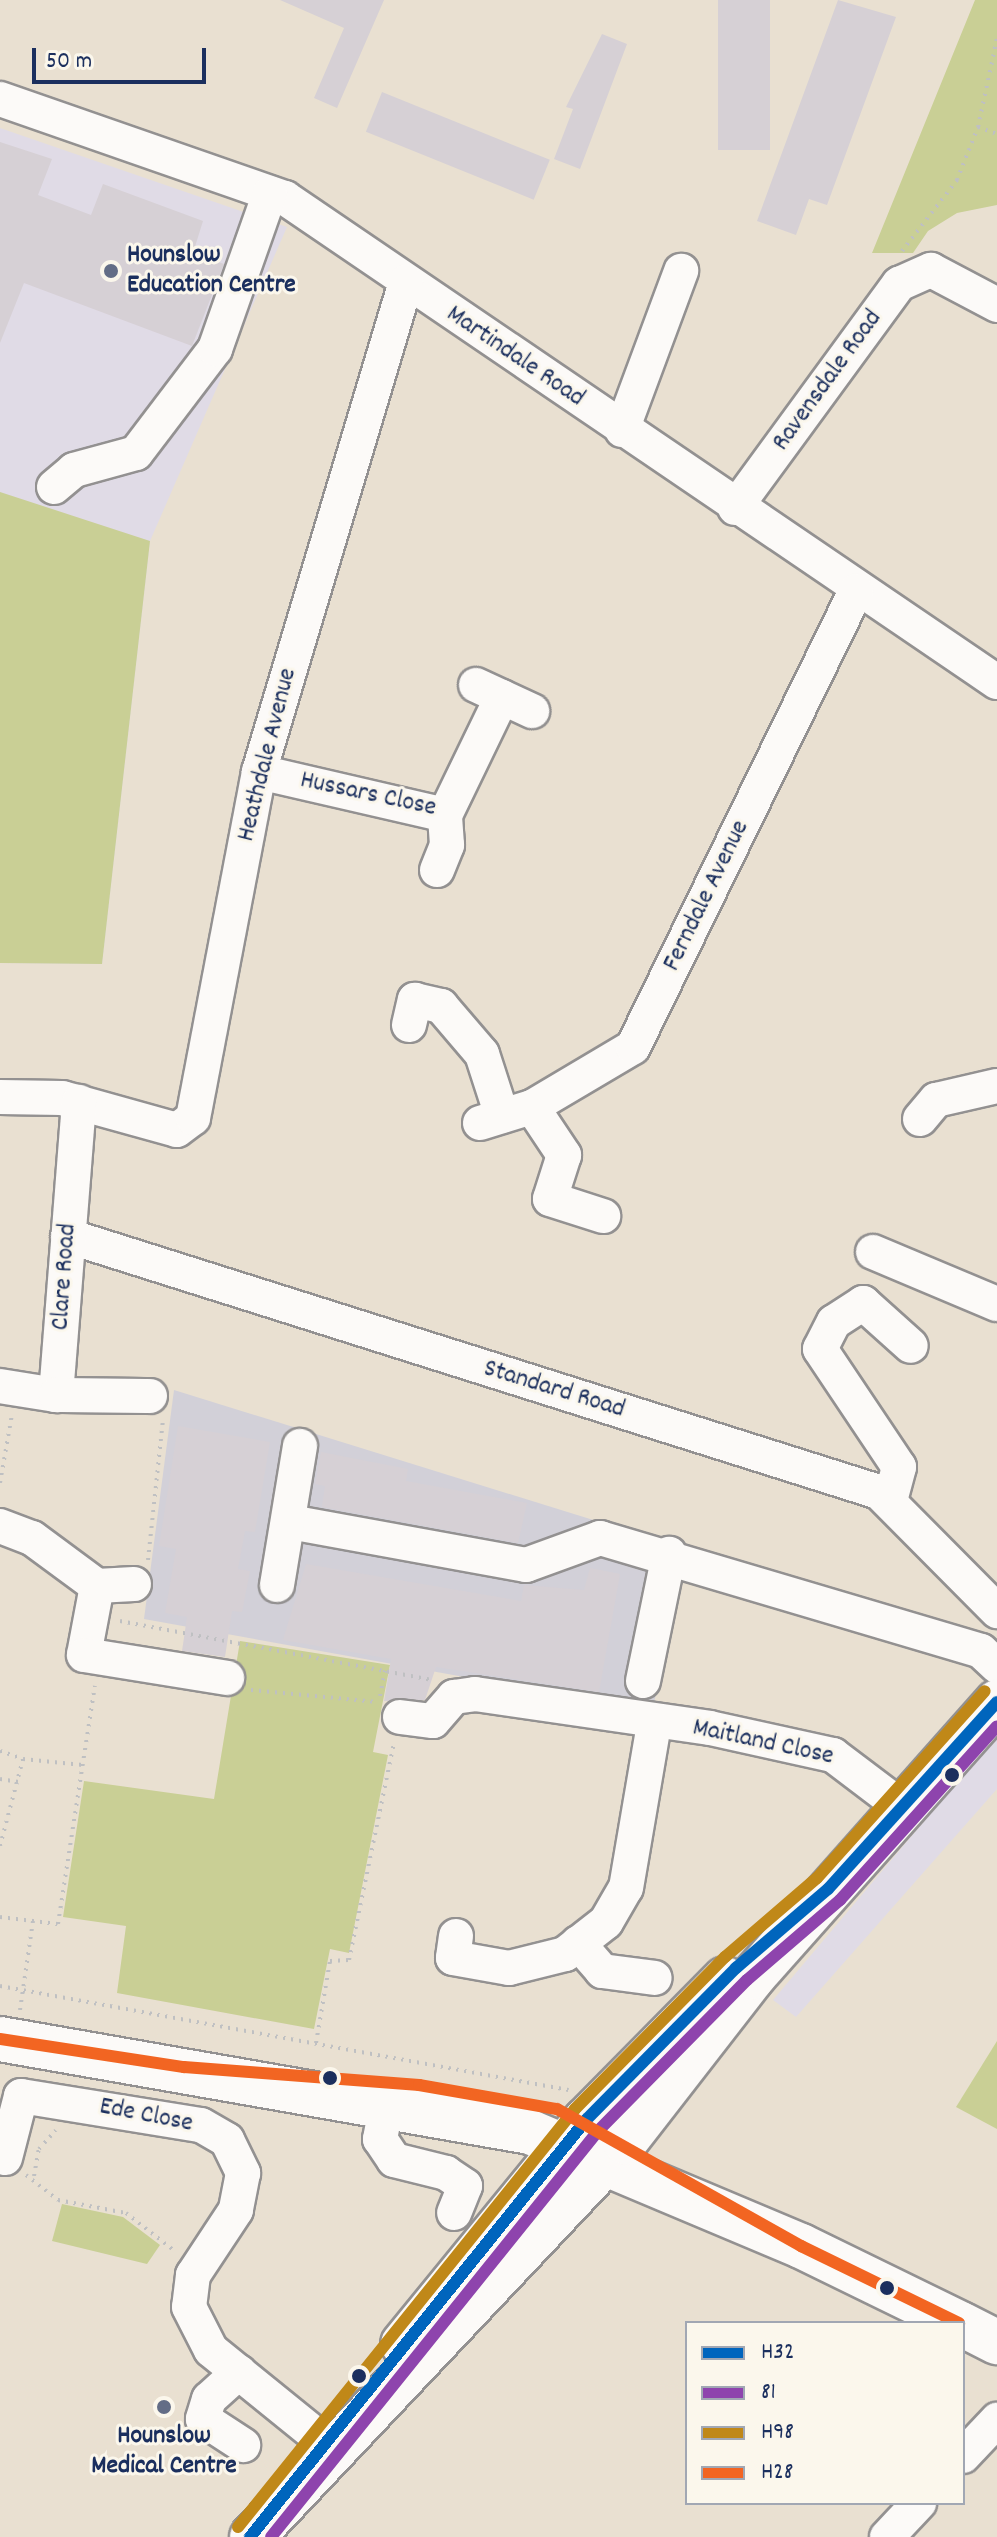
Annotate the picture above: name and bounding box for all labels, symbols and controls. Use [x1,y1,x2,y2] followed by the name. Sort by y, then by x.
[36,32,210,82] scale bar
[46,45,92,79] text: 50 m
[127,240,296,302] place label: Hounslow Education Centre
[102,262,120,280] marker: Hounslow Education Centre
[440,299,590,415] street label: Martindale Road
[766,304,890,458] street label: Ravensdale Road
[231,665,305,845] street label: Heathdale Avenue
[297,765,439,825] street label: Hussars Close
[657,816,757,976] street label: Ferndale Avenue
[46,1223,84,1331] street label: Clare Road
[480,1354,628,1426] street label: Standard Road
[690,1713,836,1773] street label: Maitland Close
[944,1767,960,1783] unlabelled marker
[322,2070,338,2086] unlabelled marker
[97,2092,195,2140] street label: Ede Close
[879,2280,895,2296] unlabelled marker
[685,2321,965,2505] legend
[761,2336,794,2370] text: H32
[351,2368,367,2384] unlabelled marker
[761,2376,776,2410] text: 81
[153,2396,175,2418] marker: Hounslow Medical Centre
[761,2416,794,2450] text: H98
[91,2421,237,2482] place label: Hounslow Medical Centre
[761,2456,793,2490] text: H28

